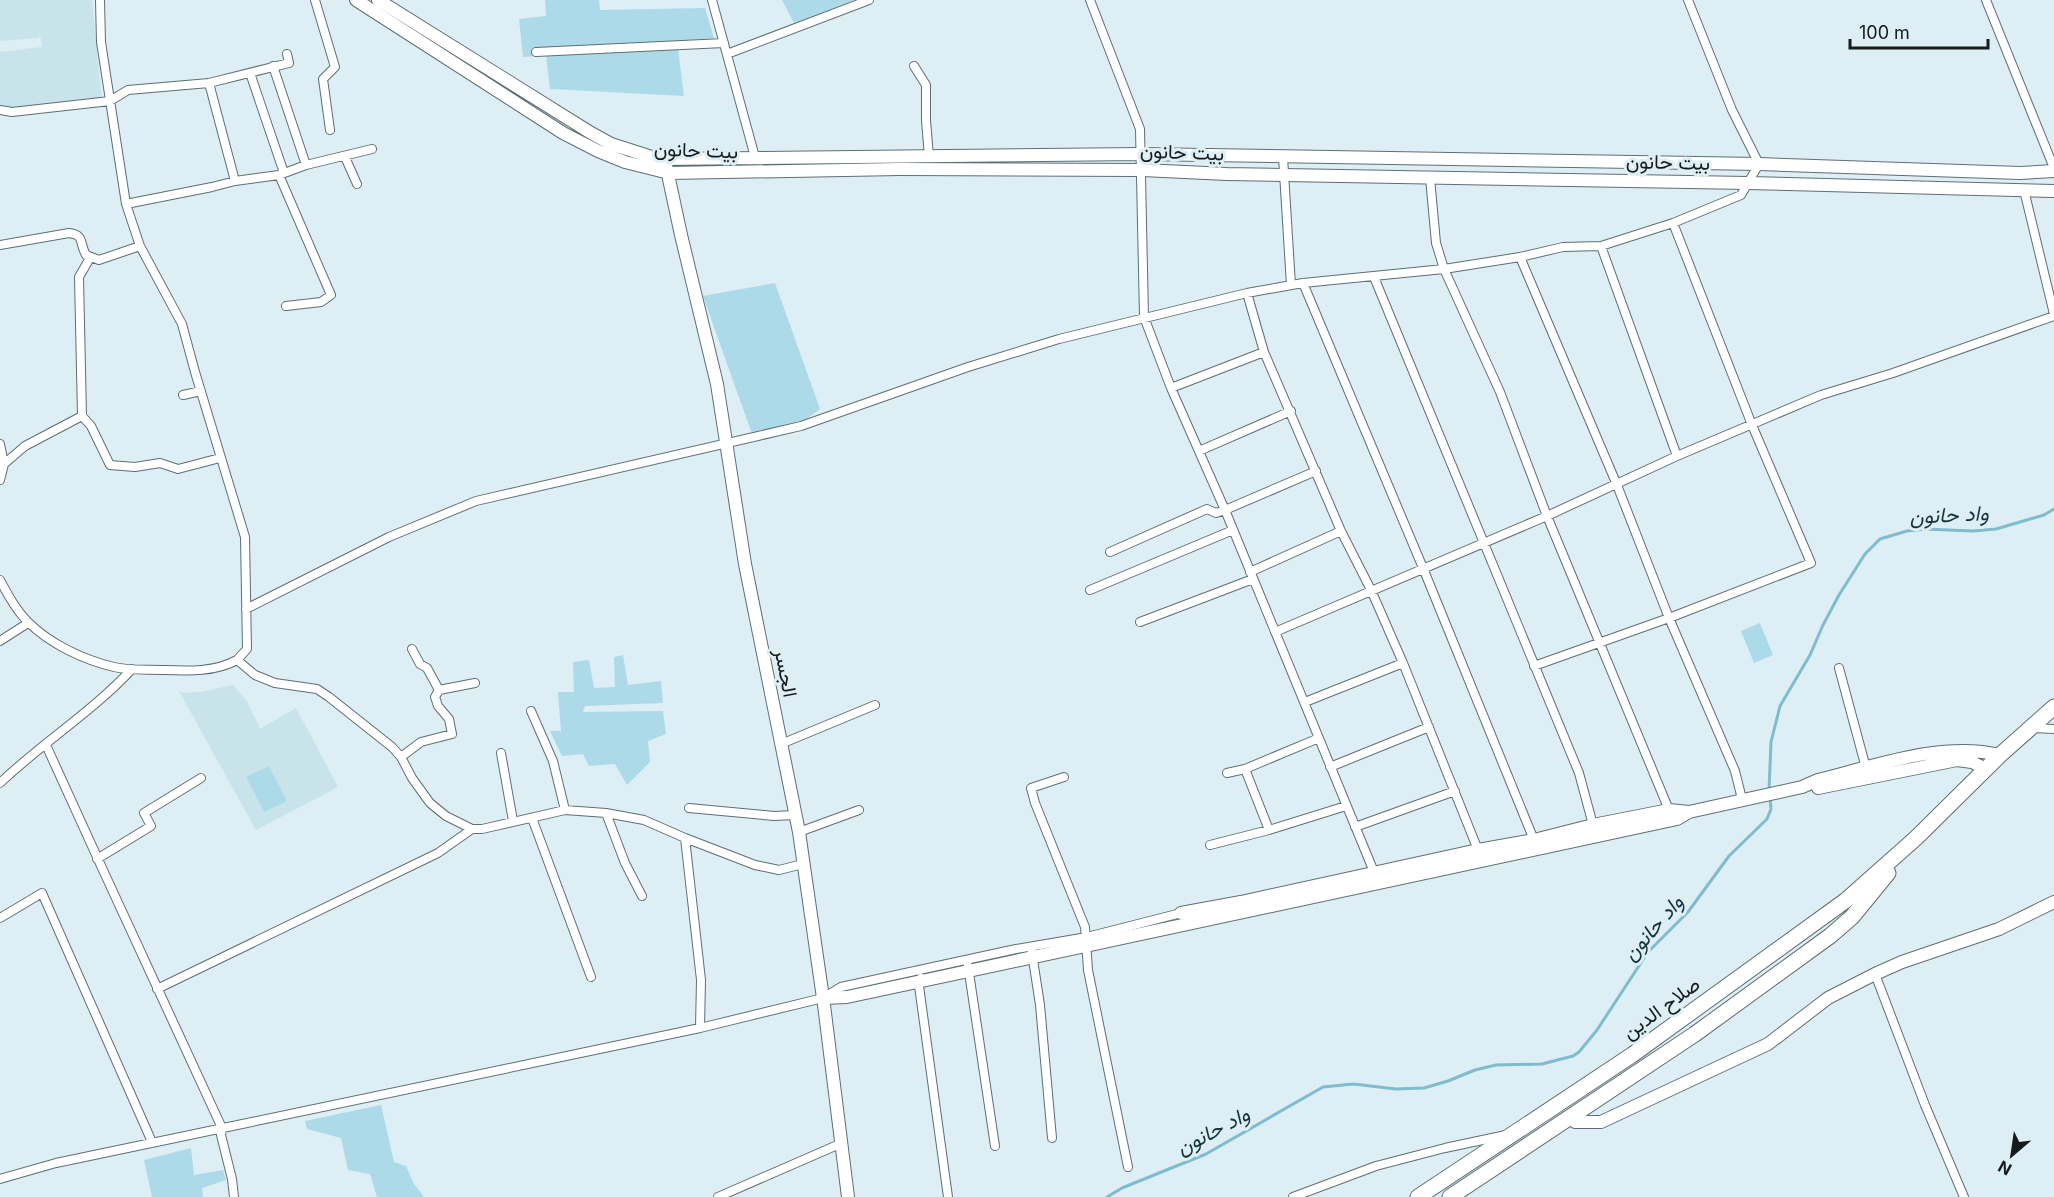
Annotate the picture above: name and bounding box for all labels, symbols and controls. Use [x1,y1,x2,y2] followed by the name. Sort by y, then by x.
[1850,12,1988,50] scale bar
[1859,22,1910,43] text: 100 m
[654,137,738,164] street label: بيت حانون
[1140,139,1224,166] street label: بيت حانون
[1626,149,1710,176] street label: بيت حانون
[1909,500,1990,530] water label: واد حانون
[768,646,802,699] street label: الجسر
[1617,889,1689,966] water label: واد حانون
[1617,972,1706,1046] street label: صلاح الدين
[1172,1101,1255,1161] water label: واد حانون
[1982,1125,2042,1185] north arrow
[1995,1156,2015,1180] text: N

